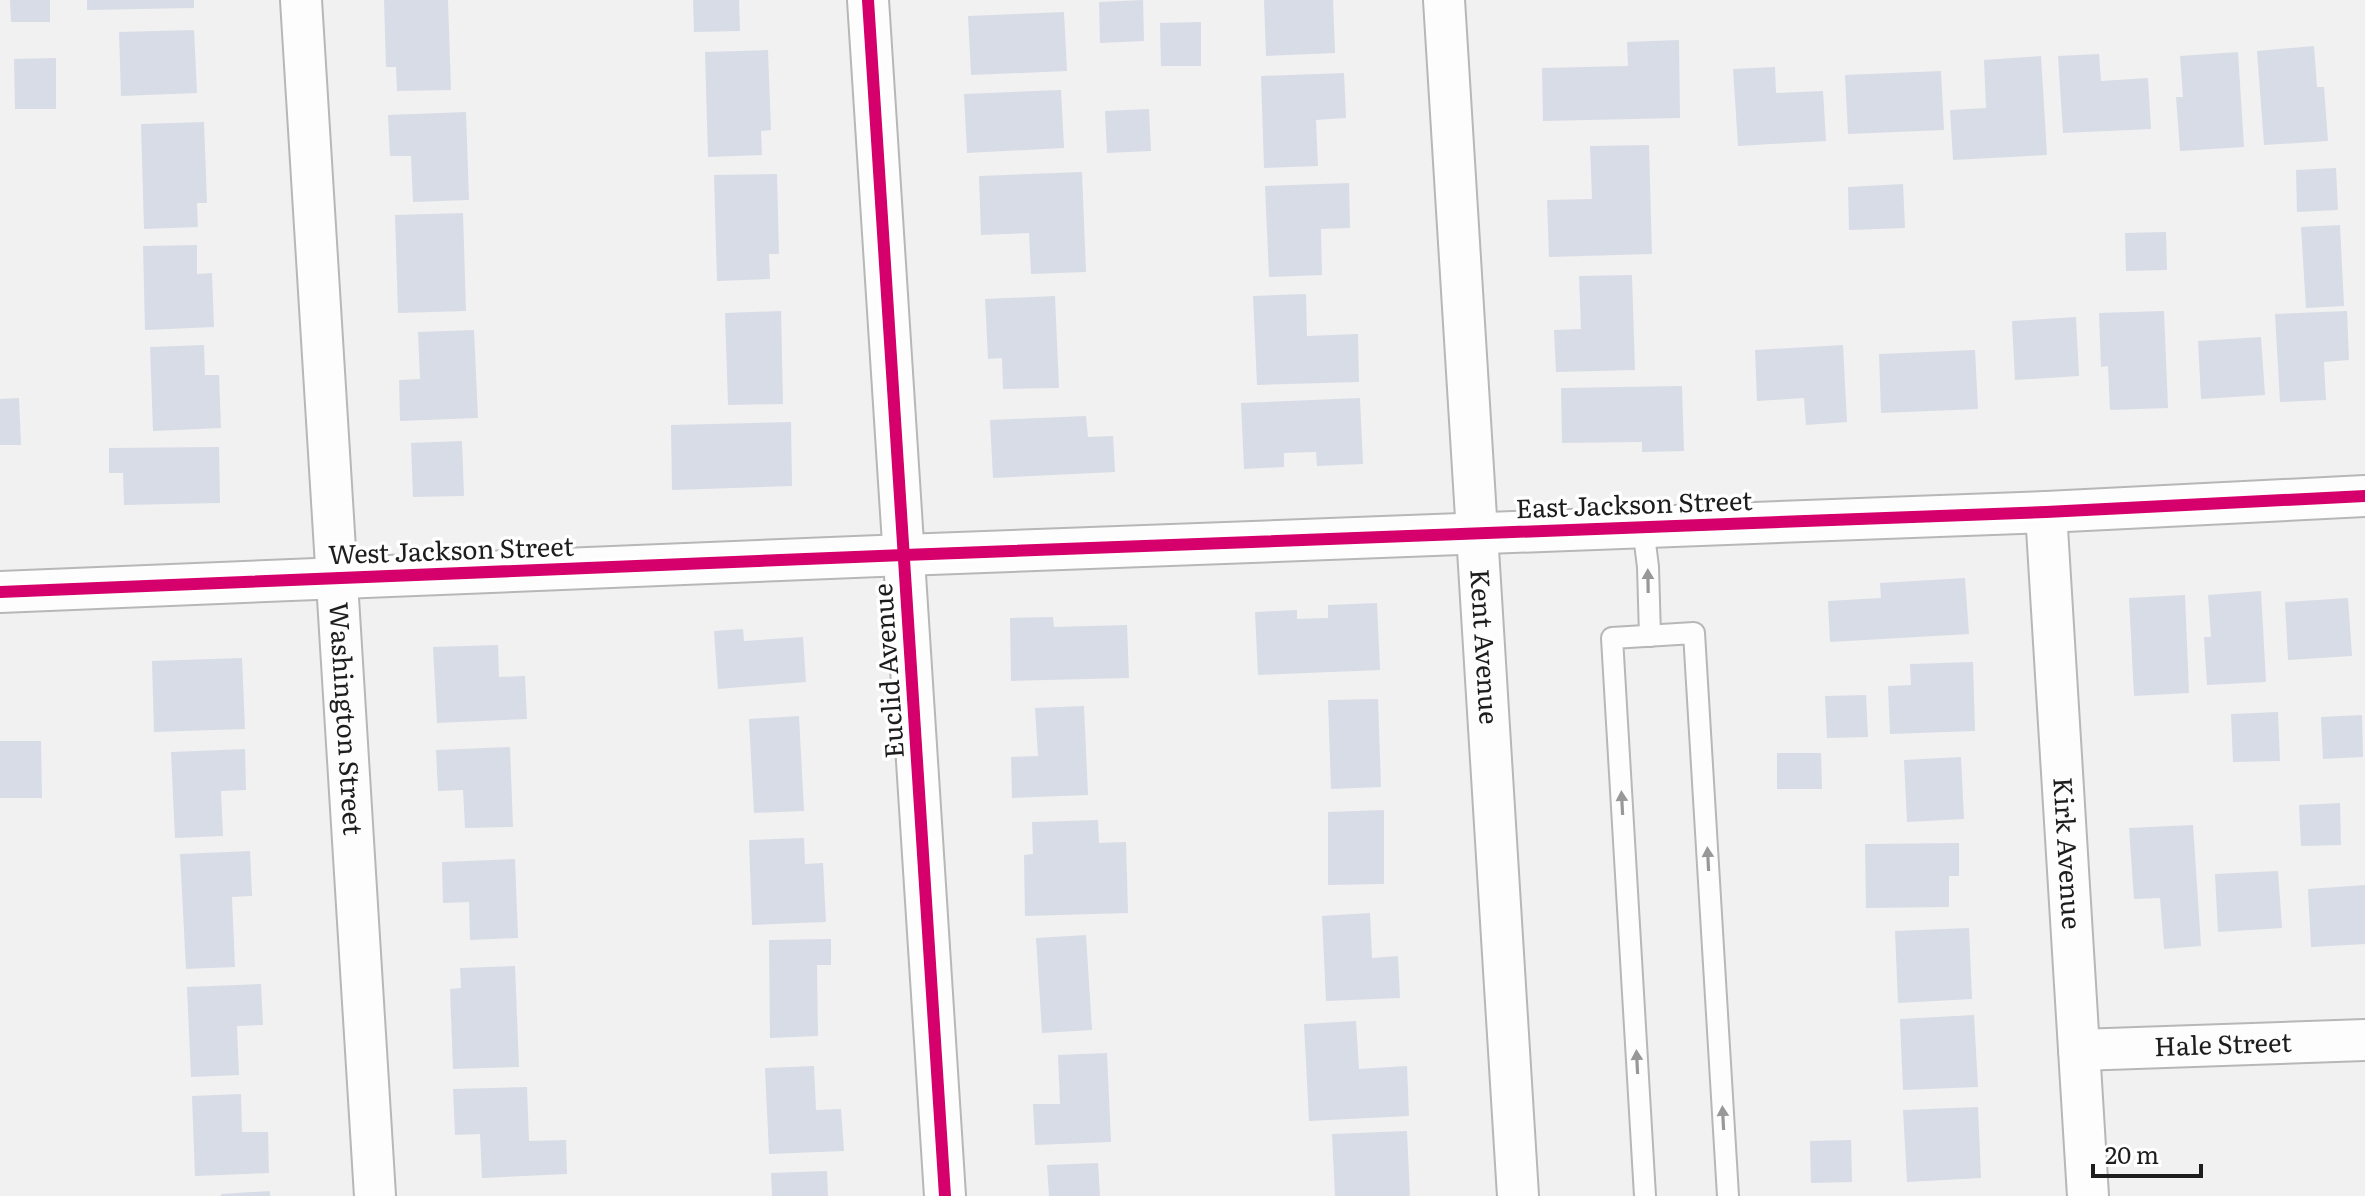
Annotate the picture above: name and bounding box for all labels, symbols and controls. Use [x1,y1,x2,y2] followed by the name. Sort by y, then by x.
[1515,479,1753,526] street label: East Jackson Street
[327,525,575,572] street label: West Jackson Street
[1462,568,1511,726] street label: Kent Avenue
[1642,568,1655,593] one-way arrow
[861,582,912,760] street label: Euclid Avenue
[321,601,375,837] street label: Washington Street
[2045,776,2094,930] street label: Kirk Avenue
[1615,790,1628,815] one-way arrow
[1701,846,1714,871] one-way arrow
[2153,1021,2293,1064] street label: Hale Street
[1630,1049,1643,1074] one-way arrow
[1716,1105,1729,1130] one-way arrow
[2093,1128,2201,1178] scale bar
[2105,1136,2159,1171] text: 20 m

